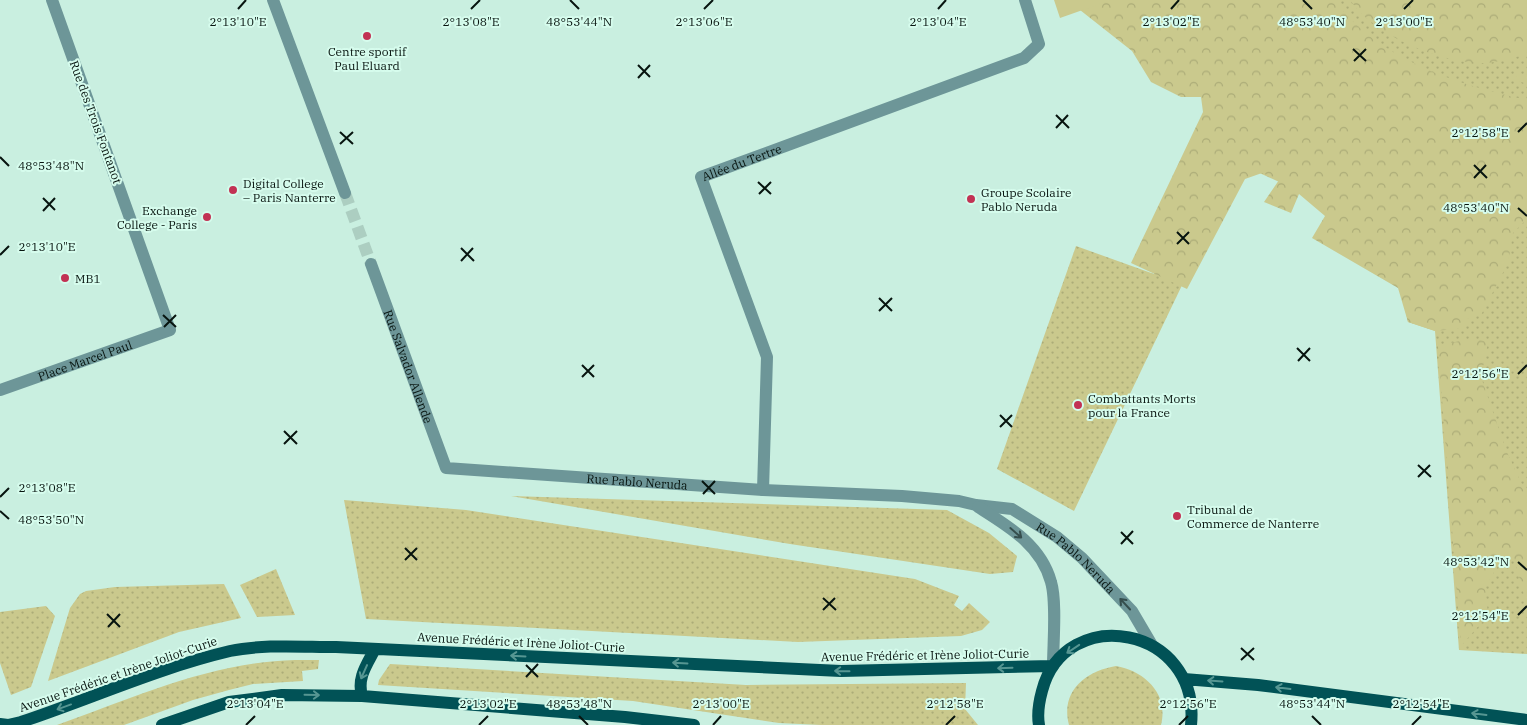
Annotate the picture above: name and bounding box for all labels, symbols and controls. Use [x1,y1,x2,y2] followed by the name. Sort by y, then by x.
[209,14,267,29] text: 2°13'10"E
[442,14,500,29] text: 2°13'08"E
[546,14,612,29] text: 48°53'44"N
[675,14,733,29] text: 2°13'06"E
[909,14,967,29] text: 2°13'04"E
[1142,14,1200,29] text: 2°13'02"E
[1279,14,1345,29] text: 48°53'40"N
[1375,14,1433,29] text: 2°13'00"E
[361,30,373,42] marker: Centre sportif Paul Eluard
[328,44,407,73] place label: Centre sportif Paul Eluard
[67,58,125,186] street label: Rue des Trois Fontanot
[1451,125,1509,140] text: 2°12'58"E
[700,141,783,184] street label: Allée du Tertre
[18,158,84,173] text: 48°53'48"N
[243,176,336,205] place label: Digital College – Paris Nanterre
[227,184,239,196] marker: Digital College – Paris Nanterre
[981,185,1071,214] place label: Groupe Scolaire Pablo Neruda
[965,193,977,205] marker: Groupe Scolaire Pablo Neruda
[1443,200,1509,215] text: 48°53'40"N
[117,203,197,232] place label: Exchange College - Paris
[201,211,213,223] marker: Exchange College - Paris
[18,239,76,254] text: 2°13'10"E
[75,271,101,286] place label: MB1
[59,272,71,284] marker: MB1
[381,307,436,425] street label: Rue Salvador Allende
[36,336,134,384] street label: Place Marcel Paul
[1451,366,1509,381] text: 2°12'56"E
[1088,391,1196,420] place label: Combattants Morts pour la France
[1072,399,1084,411] marker: Combattants Morts pour la France
[586,470,689,492] street label: Rue Pablo Neruda
[18,480,76,495] text: 2°13'08"E
[1187,502,1319,531] place label: Tribunal de Commerce de Nanterre
[1171,510,1183,522] marker: Tribunal de Commerce de Nanterre
[18,512,84,527] text: 48°53'50"N
[1034,519,1119,597] street label: Rue Pablo Neruda
[1010,527,1023,538] one-way arrow
[1443,554,1509,569] text: 48°53'42"N
[1119,598,1131,611] one-way arrow
[1451,608,1509,623] text: 2°12'54"E
[417,629,625,655] street label: Avenue Frédéric et Irène Joliot-Curie
[17,633,219,715] street label: Avenue Frédéric et Irène Joliot-Curie
[1066,644,1080,654] one-way arrow
[821,646,1029,664] street label: Avenue Frédéric et Irène Joliot-Curie
[510,651,526,660] one-way arrow
[672,659,688,668] one-way arrow
[358,664,368,679] one-way arrow
[997,664,1013,673] one-way arrow
[835,666,851,676] one-way arrow
[1208,676,1224,686] one-way arrow
[1275,683,1291,693] one-way arrow
[303,691,319,700] one-way arrow
[226,696,284,711] text: 2°13'04"E
[459,696,517,711] text: 2°13'02"E
[546,696,612,711] text: 48°53'48"N
[692,696,750,711] text: 2°13'00"E
[926,696,984,711] text: 2°12'58"E
[1159,696,1217,711] text: 2°12'56"E
[1279,696,1345,711] text: 48°53'44"N
[1392,696,1450,711] text: 2°12'54"E
[57,703,72,712] one-way arrow
[1471,709,1487,719] one-way arrow

